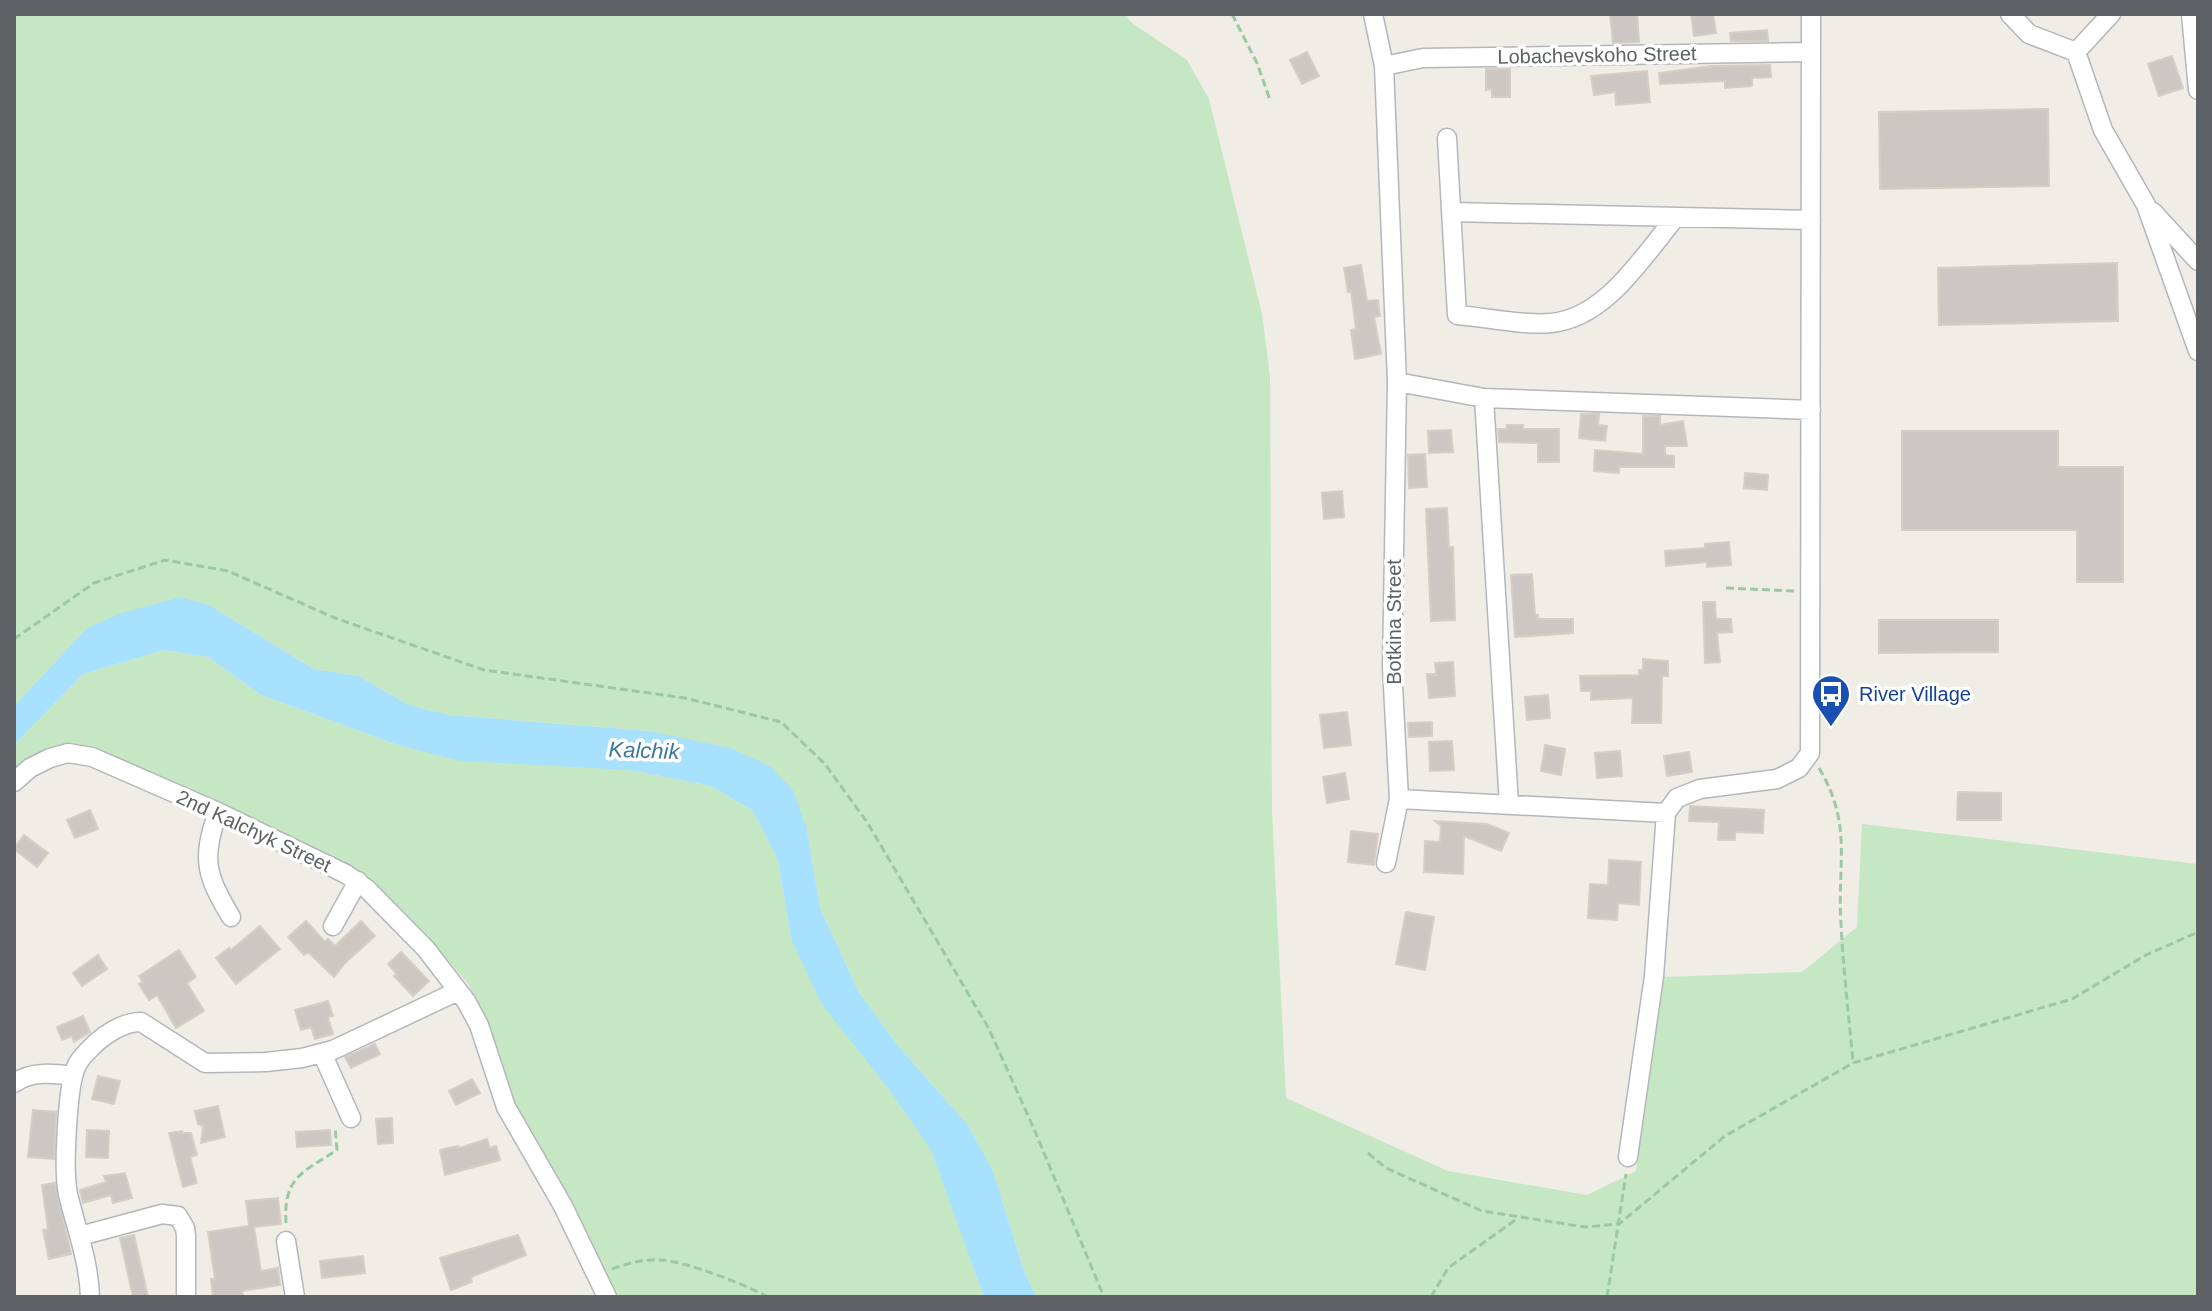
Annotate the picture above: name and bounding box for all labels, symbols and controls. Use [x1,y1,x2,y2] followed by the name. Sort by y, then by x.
[1497,42,1697,68] street label: Lobachevskoho Street
[1383,559,1405,685] street label: Botkina Street
[1810,673,1852,728] bus stop icon: River Village
[1859,683,1971,705] place label: River Village
[608,737,681,764] water label: Kalchik
[173,786,335,877] street label: 2nd Kalchyk Street

